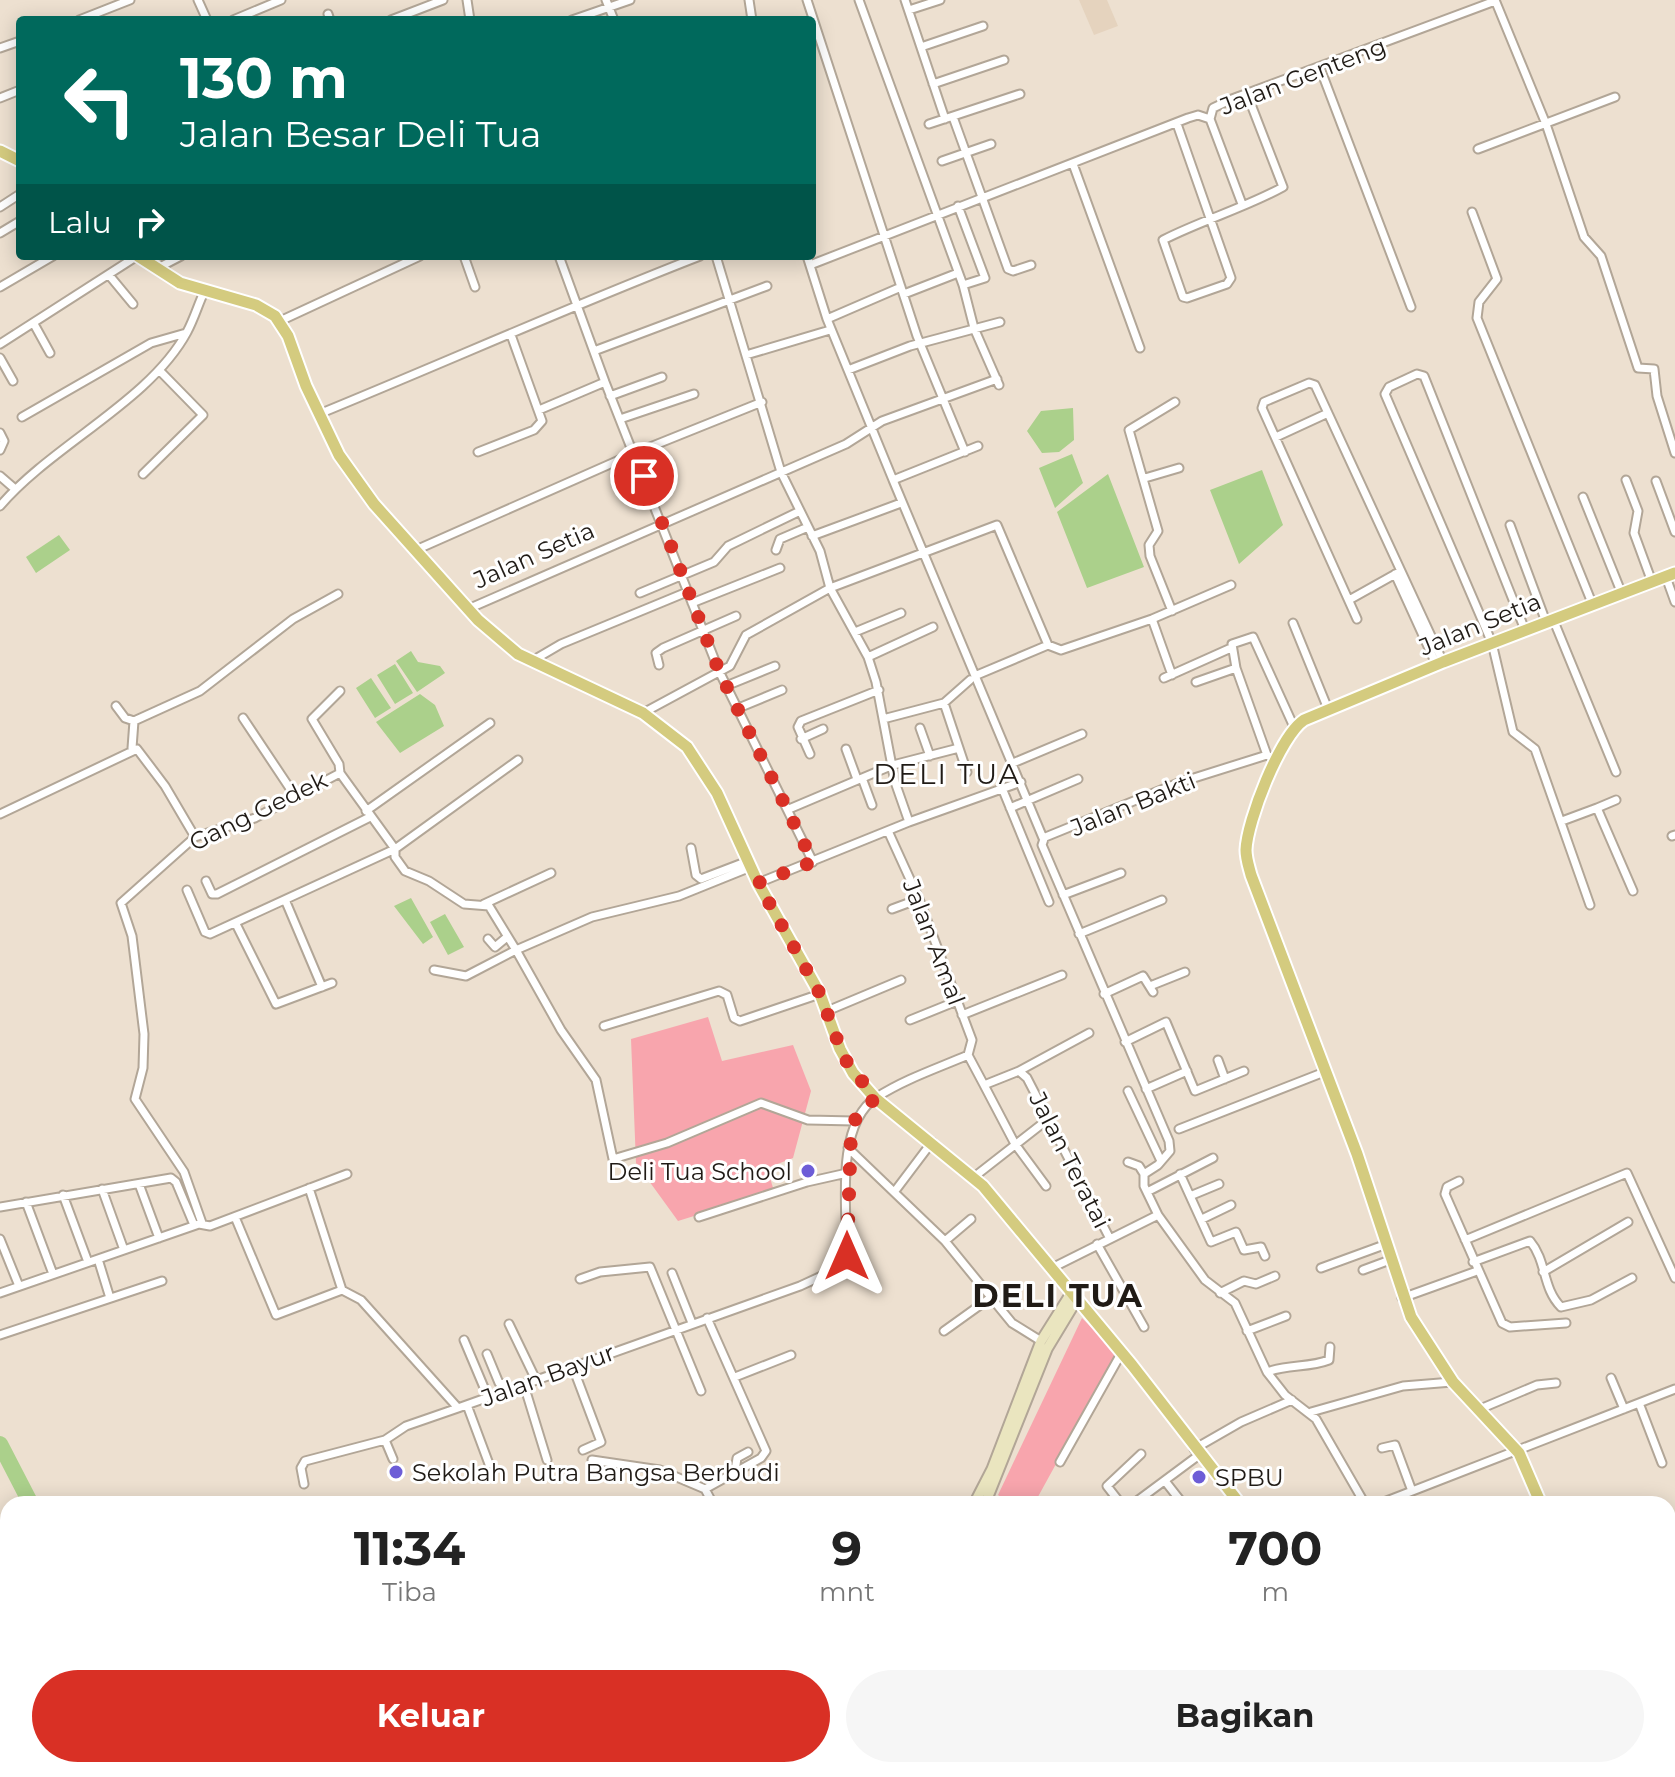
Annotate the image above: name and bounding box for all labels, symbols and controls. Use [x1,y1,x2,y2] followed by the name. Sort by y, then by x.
[1215,31,1390,121] street label: Jalan Genteng
[180,44,348,112] text: 130 m
[48,48,152,152] icon: left
[180,112,541,156] text: Jalan Besar Deli Tua
[128,200,172,244] icon: right
[48,204,112,241] text: Lalu
[610,442,678,510] pin
[622,454,666,498] icon: arrive
[468,516,599,595] street label: Jalan Setia
[1414,586,1545,662] street label: Jalan Setia
[873,757,1021,791] district label: DELI TUA
[184,765,332,857] street label: Gang Gedek
[1065,766,1200,843] street label: Jalan Bakti
[896,874,971,1009] street label: Jalan Amal
[1023,1086,1117,1233] street label: Jalan Teratai
[608,1157,792,1186] place label: Deli Tua School
[799,1162,817,1180] marker: Deli Tua School
[805,1214,889,1298] position arrow
[972,1276,1144,1315] district label: DELI TUA
[476,1337,619,1413] street label: Jalan Bayur
[412,1458,780,1487] place label: Sekolah Putra Bangsa Berbudi
[387,1463,405,1481] marker: Sekolah Putra Bangsa Berbudi
[1215,1463,1284,1492] place label: SPBU
[1190,1468,1208,1486] marker: SPBU
[354,1519,465,1577] text: 11:34
[832,1519,862,1577] text: 9
[1228,1519,1322,1577] text: 700
[382,1576,437,1608] text: Tiba
[819,1576,875,1608] text: mnt
[1262,1576,1289,1608] text: m
[32,1670,830,1762] button: Keluar
[846,1670,1644,1762] button: Bagikan

